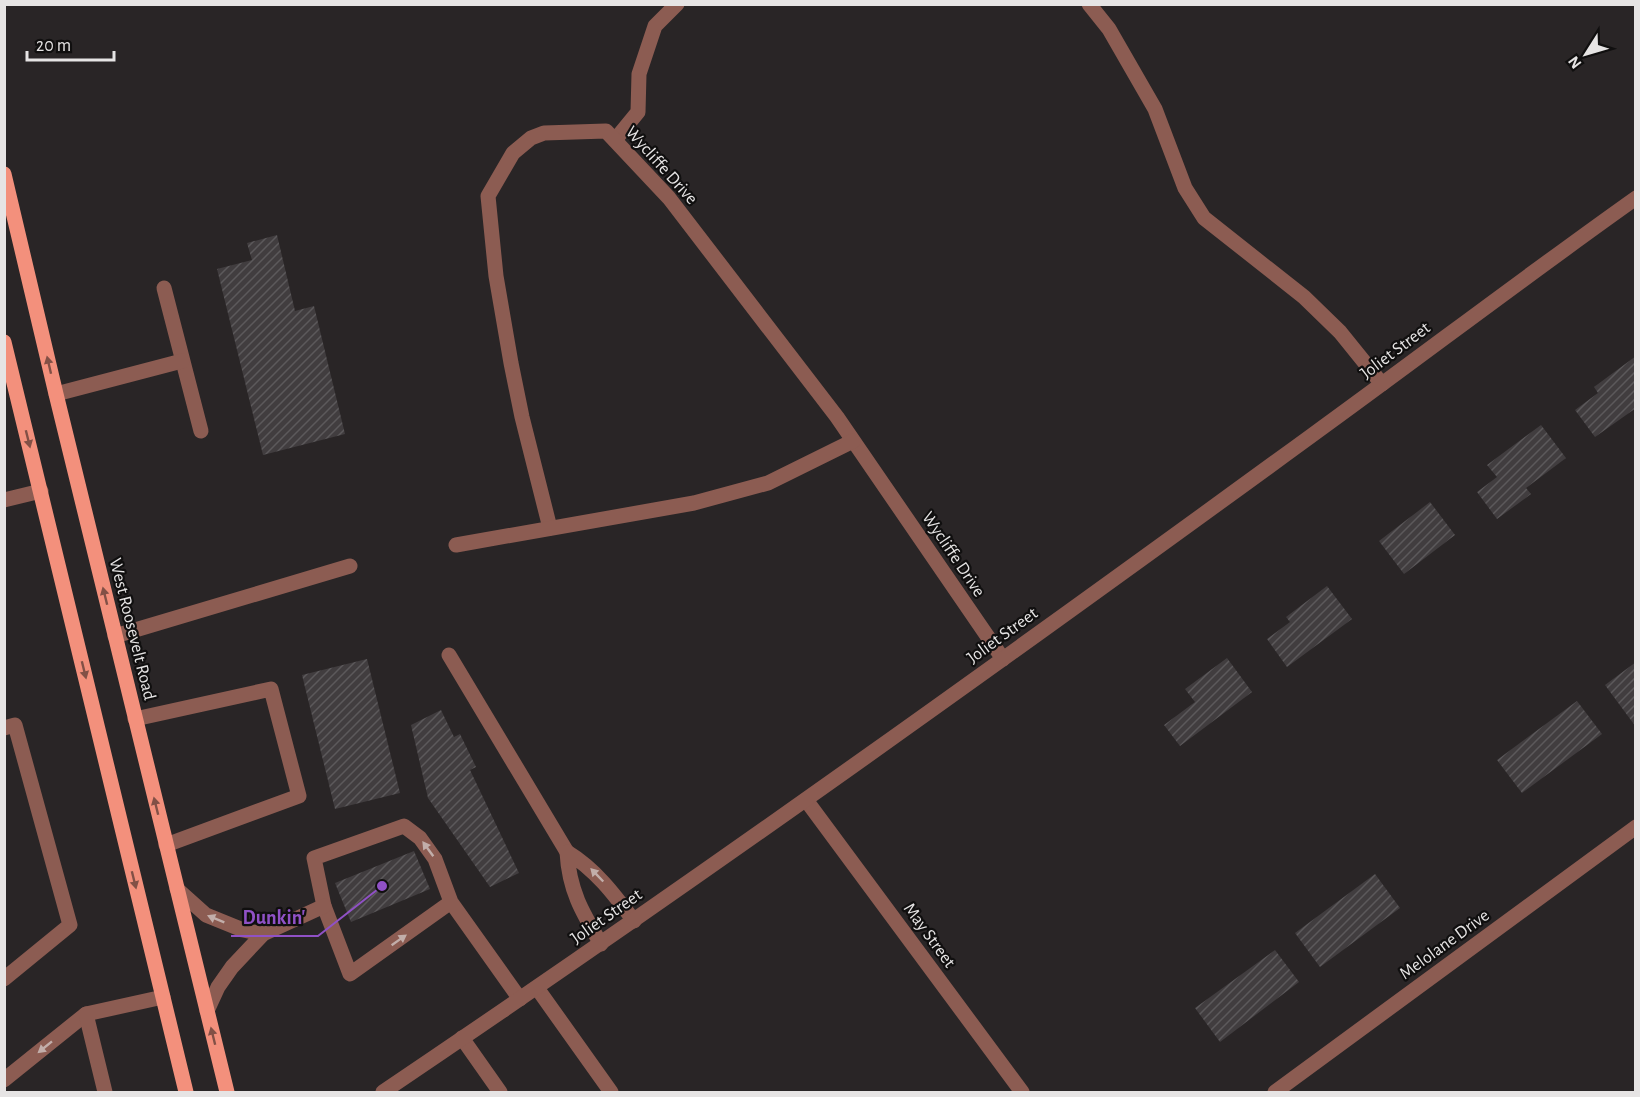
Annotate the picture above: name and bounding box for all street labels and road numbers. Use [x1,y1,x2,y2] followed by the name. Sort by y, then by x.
[622,123,701,208] street label: Wycliffe Drive
[1357,319,1434,383] street label: Joliet Street
[918,509,988,600] street label: Wycliffe Drive
[106,556,158,702] street label: West Roosevelt Road
[964,604,1041,667] street label: Joliet Street
[568,886,646,948] street label: Joliet Street
[900,900,959,971] street label: May Street
[1396,906,1493,983] street label: Melolane Drive

